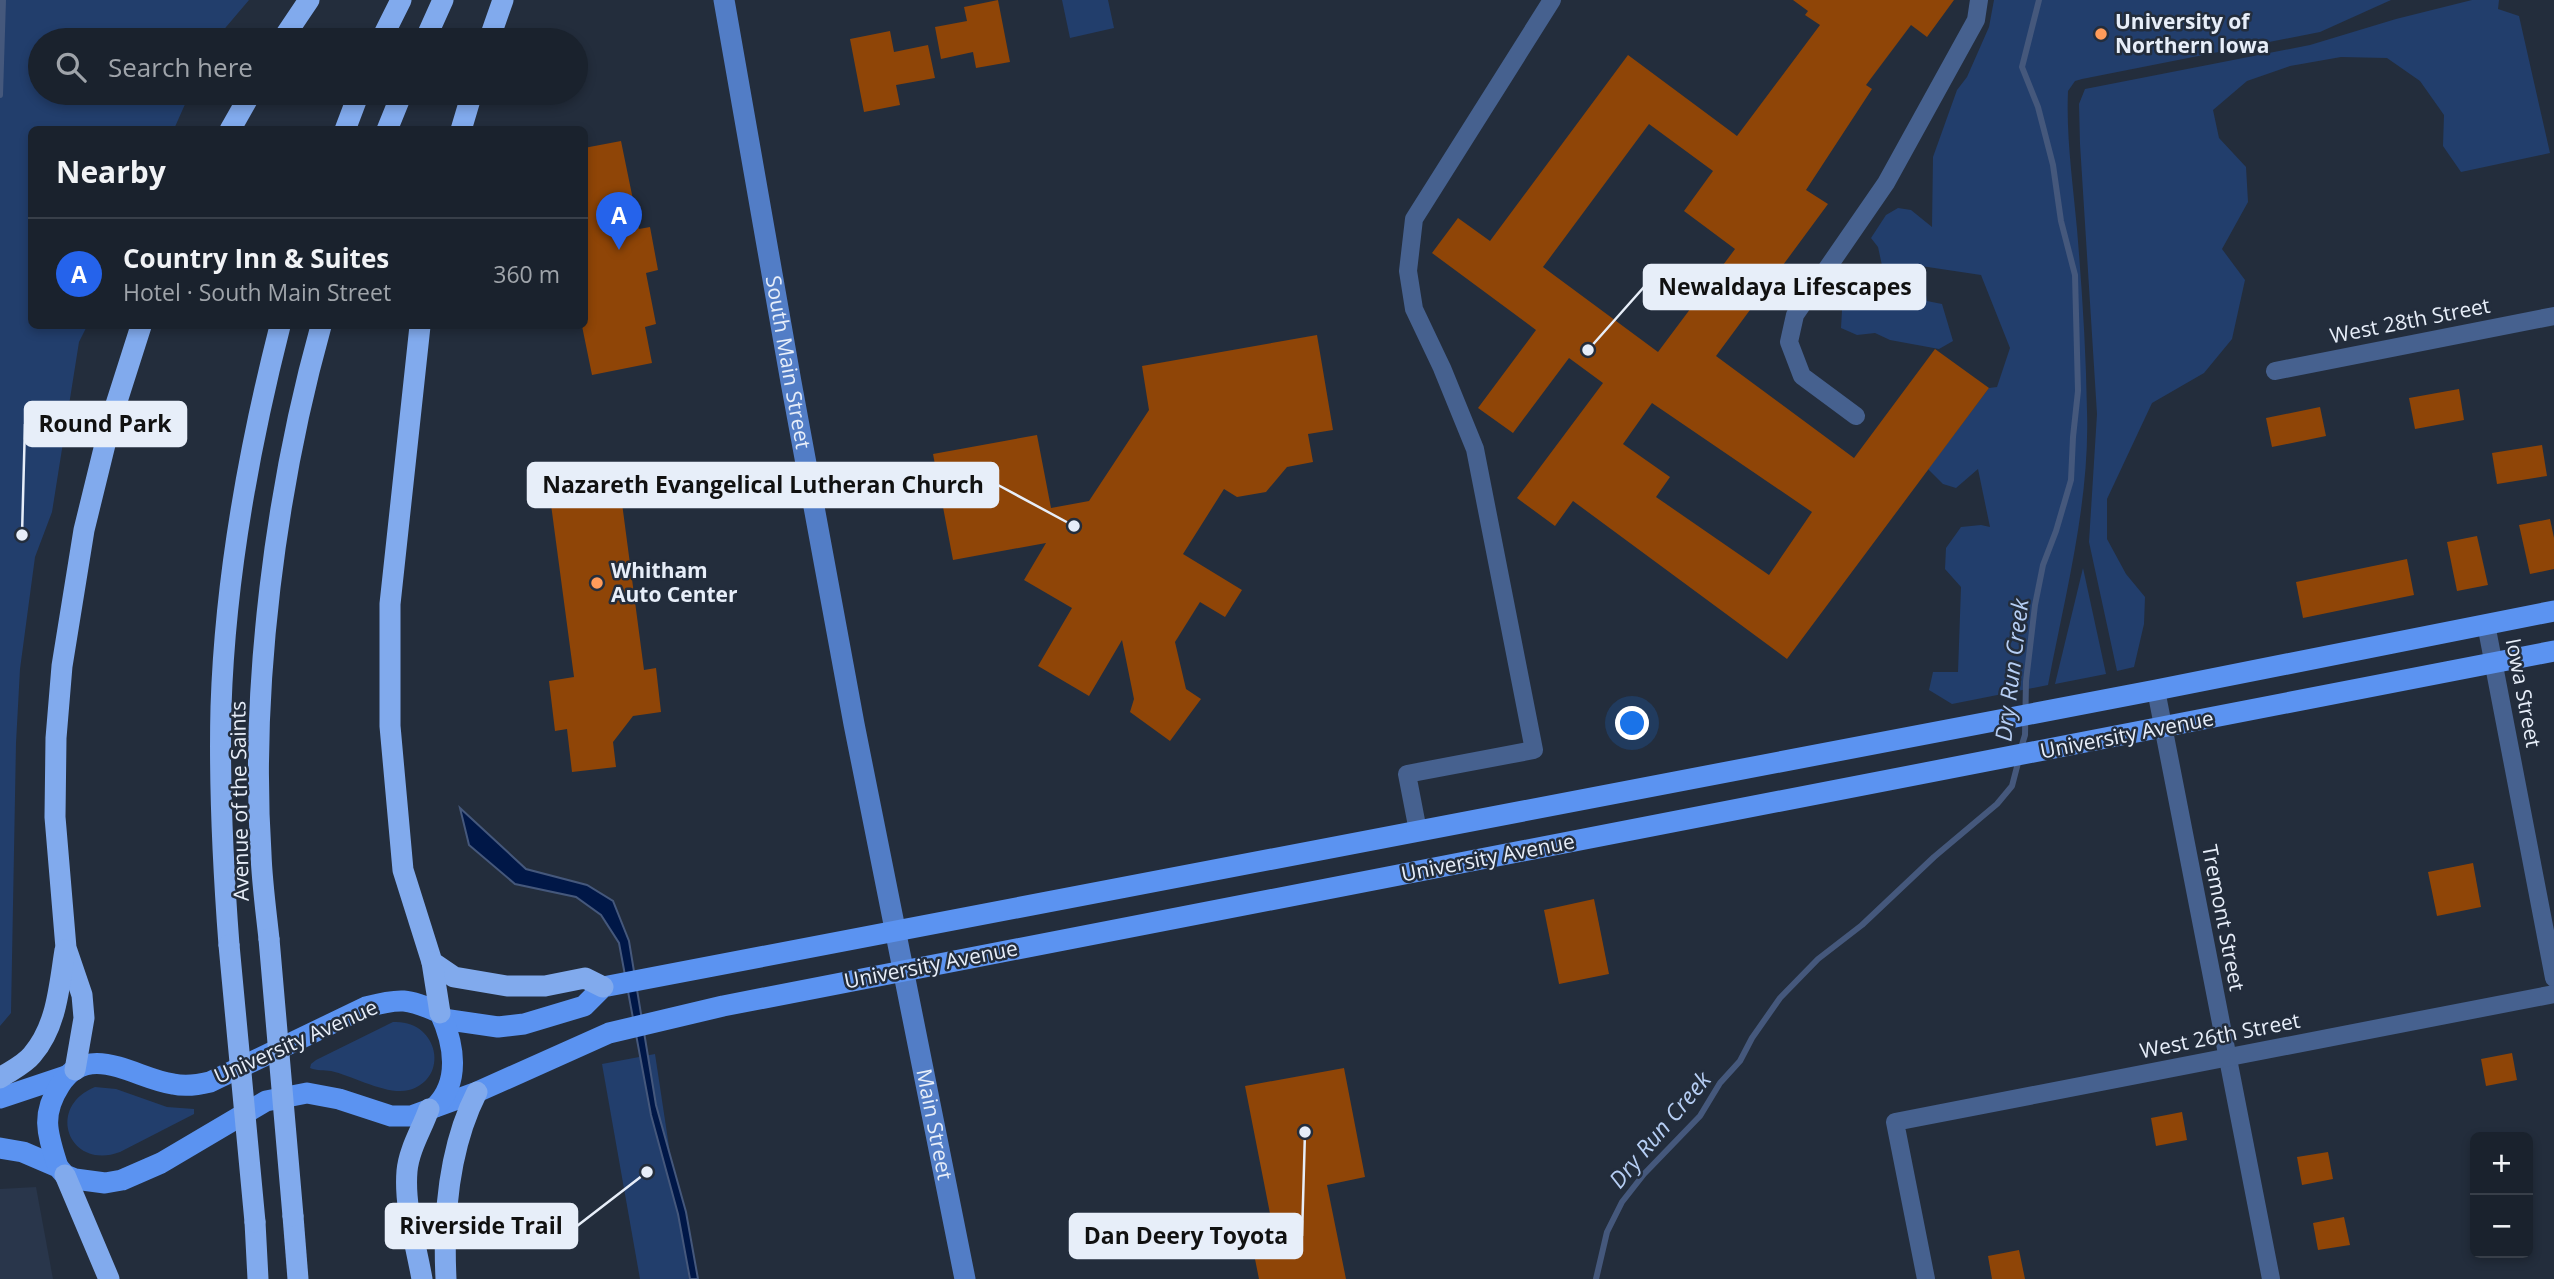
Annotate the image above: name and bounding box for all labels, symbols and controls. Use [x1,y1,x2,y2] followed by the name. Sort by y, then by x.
[2115,7,2269,59] place label: University of Northern Iowa
[2093,26,2109,42] marker: University of Northern Iowa
[28,28,588,105] search box
[52,48,90,86] icon: search
[108,49,253,85] text: Search here
[56,151,166,192] text: Nearby
[596,192,642,250] pin: A
[123,240,389,276] text: Country Inn & Suites
[71,258,87,290] text: A
[493,258,560,290] text: 360 m
[1644,265,1925,309] callout: Newaldaya Lifescapes
[1658,270,1912,302] text: Newaldaya Lifescapes
[760,273,818,451] street label: South Main Street
[123,276,391,308] text: Hotel · South Main Street
[2327,291,2492,349] street label: West 28th Street
[25,402,186,446] callout: Round Park
[38,407,172,439] text: Round Park
[528,463,998,507] callout: Nazareth Evangelical Lutheran Church
[542,468,984,500] text: Nazareth Evangelical Lutheran Church
[611,556,738,608] place label: Whitham Auto Center
[589,575,605,591] marker: Whitham Auto Center
[1986,596,2036,743] water label: Dry Run Creek
[2500,636,2548,750] street label: Iowa Street
[223,701,255,901] street label: Avenue of the Saints
[2038,703,2216,765] street label: University Avenue
[1615,706,1649,740] your location
[1399,826,1577,888] street label: University Avenue
[2196,842,2252,993] street label: Tremont Street
[842,933,1020,995] street label: University Avenue
[209,992,382,1090] street label: University Avenue
[2137,1006,2302,1064] street label: West 26th Street
[1601,1064,1718,1195] water label: Dry Run Creek
[910,1066,960,1182] street label: Main Street
[2470,1132,2533,1258] map controls
[2470,1132,2533,1195] button: +
[2470,1195,2533,1258] button: −
[386,1204,577,1248] callout: Riverside Trail
[399,1209,563,1241] text: Riverside Trail
[1070,1214,1302,1258] callout: Dan Deery Toyota
[1084,1219,1288,1251] text: Dan Deery Toyota

